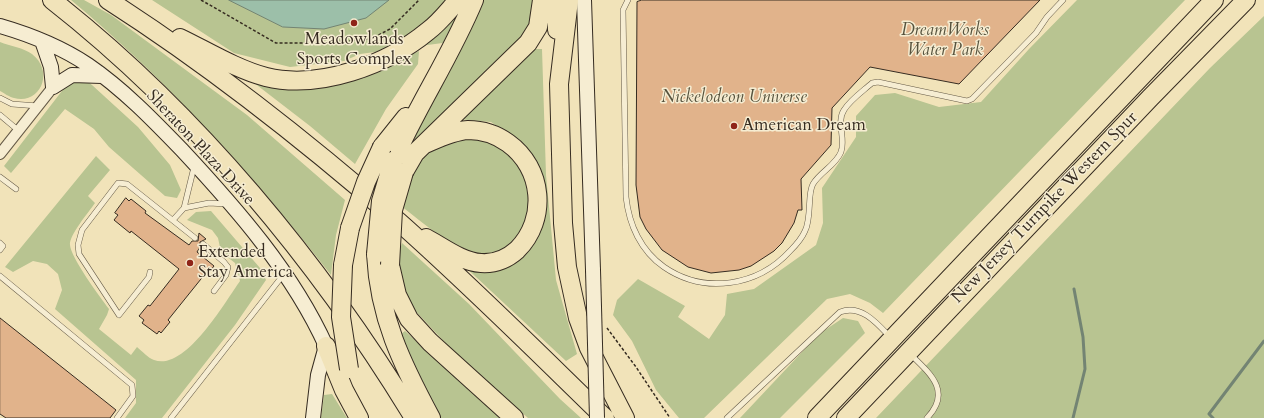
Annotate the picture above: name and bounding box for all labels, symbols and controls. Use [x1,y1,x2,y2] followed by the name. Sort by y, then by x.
[349,18,359,28] marker: Meadowlands Sports Complex
[901,21,989,61] park label: DreamWorks Water Park
[297,30,411,70] place label: Meadowlands Sports Complex
[141,86,259,210] street label: Sheraton Plaza Drive
[661,88,807,108] park label: Nickelodeon Universe
[948,108,1142,308] street label: New Jersey Turnpike Western Spur
[742,116,866,136] place label: American Dream
[729,121,739,131] marker: American Dream
[198,243,293,283] place label: Extended Stay America
[185,258,195,268] marker: Extended Stay America

